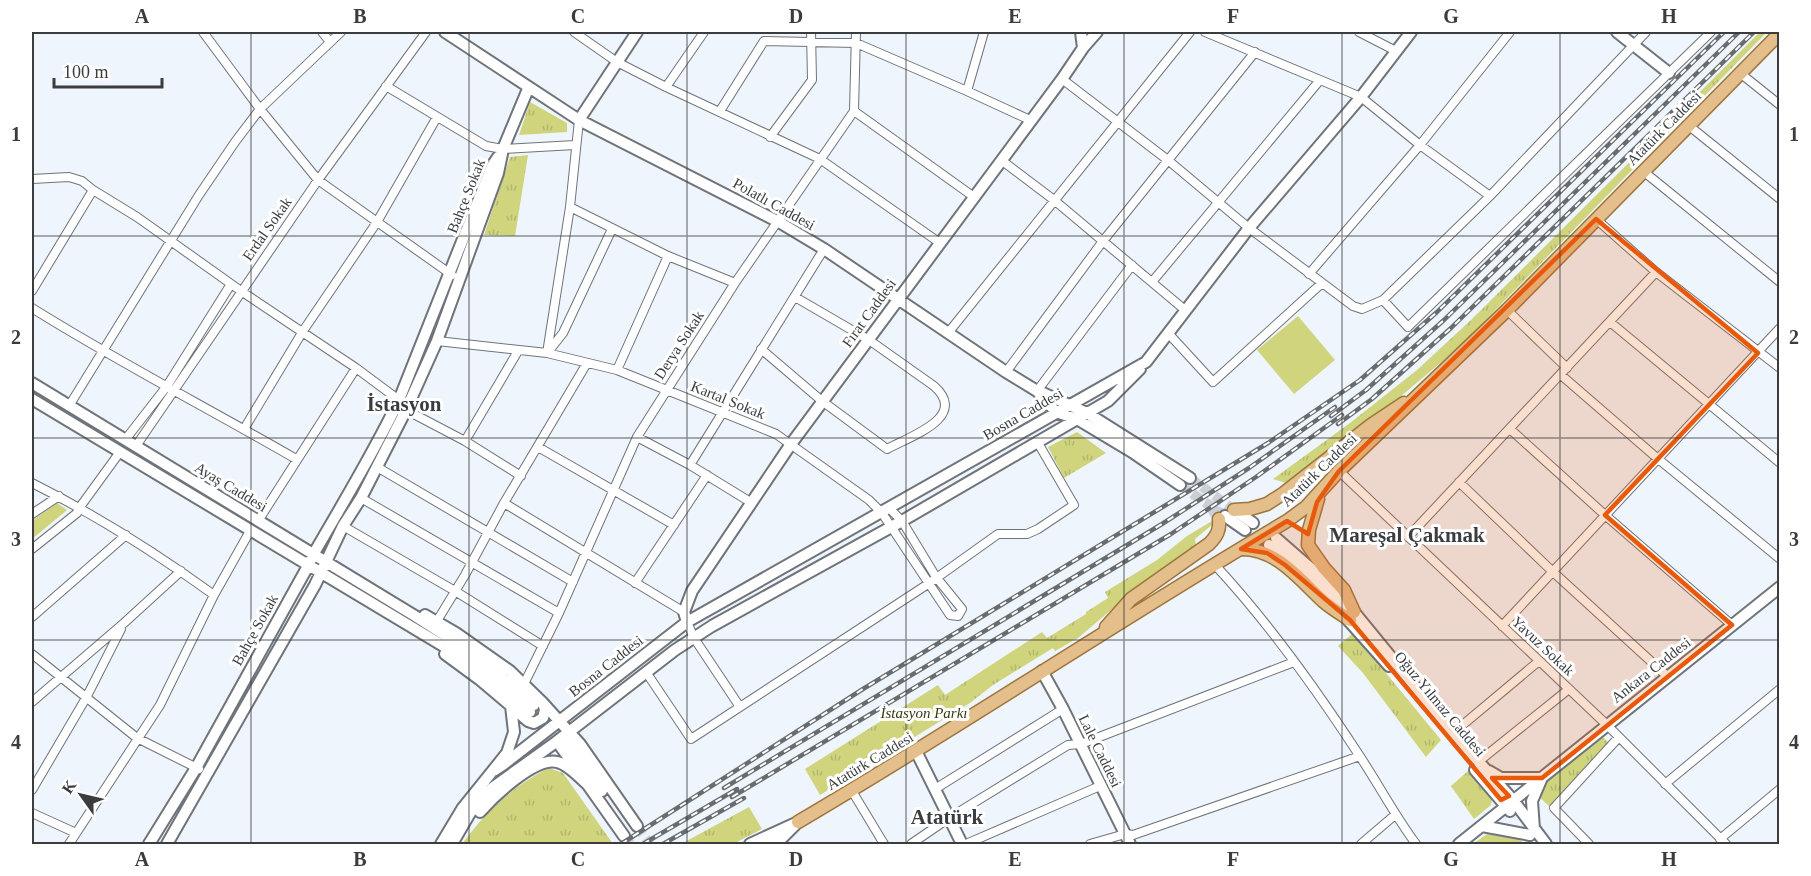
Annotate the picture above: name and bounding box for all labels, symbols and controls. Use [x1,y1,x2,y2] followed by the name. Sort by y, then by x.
[135,5,150,27] text: A
[353,5,367,27] text: B
[571,5,585,27] text: C
[789,5,803,27] text: D
[1008,5,1022,27] text: E
[1227,5,1239,27] text: F
[1443,5,1459,27] text: G
[1661,5,1677,27] text: H
[54,51,162,89] scale bar
[63,62,109,82] text: 100 m
[1624,88,1704,168] street label: Atatürk Caddesi
[11,123,21,145] text: 1
[1789,123,1799,145] text: 1
[444,156,488,235] street label: Bahçe Sokak
[730,175,818,233] street label: Polatlı Caddesi
[239,194,295,264] street label: Erdal Sokak
[839,276,899,350] street label: Fırat Caddesi
[651,308,707,382] street label: Derya Sokak
[11,326,21,348] text: 2
[1789,326,1799,348] text: 2
[689,378,768,422] street label: Kartal Sokak
[980,385,1066,443] street label: Bosna Caddesi
[367,392,442,416] district label: İstasyon
[1278,430,1360,510] street label: Atatürk Caddesi
[192,459,270,515] street label: Ayaş Caddesi
[1329,523,1485,547] district label: Mareşal Çakmak
[11,528,21,550] text: 3
[1789,528,1799,550] text: 3
[229,591,281,668] street label: Bahçe Sokak
[1509,613,1578,679] street label: Yavuz Sokak
[566,632,646,700] street label: Bosna Caddesi
[1608,634,1694,706] street label: Ankara Caddesi
[1391,648,1489,760] street label: Oğuz Yılmaz Caddesi
[879,705,968,721] park label: İstasyon Parkı
[1076,712,1124,790] street label: Lale Caddesi
[824,729,916,793] street label: Atatürk Caddesi
[11,731,21,753] text: 4
[1789,731,1799,753] text: 4
[51,765,111,825] north arrow
[58,777,80,797] text: K
[911,805,983,829] district label: Atatürk
[135,848,150,870] text: A
[353,848,367,870] text: B
[571,848,585,870] text: C
[789,848,803,870] text: D
[1008,848,1022,870] text: E
[1227,848,1239,870] text: F
[1443,848,1459,870] text: G
[1661,848,1677,870] text: H

